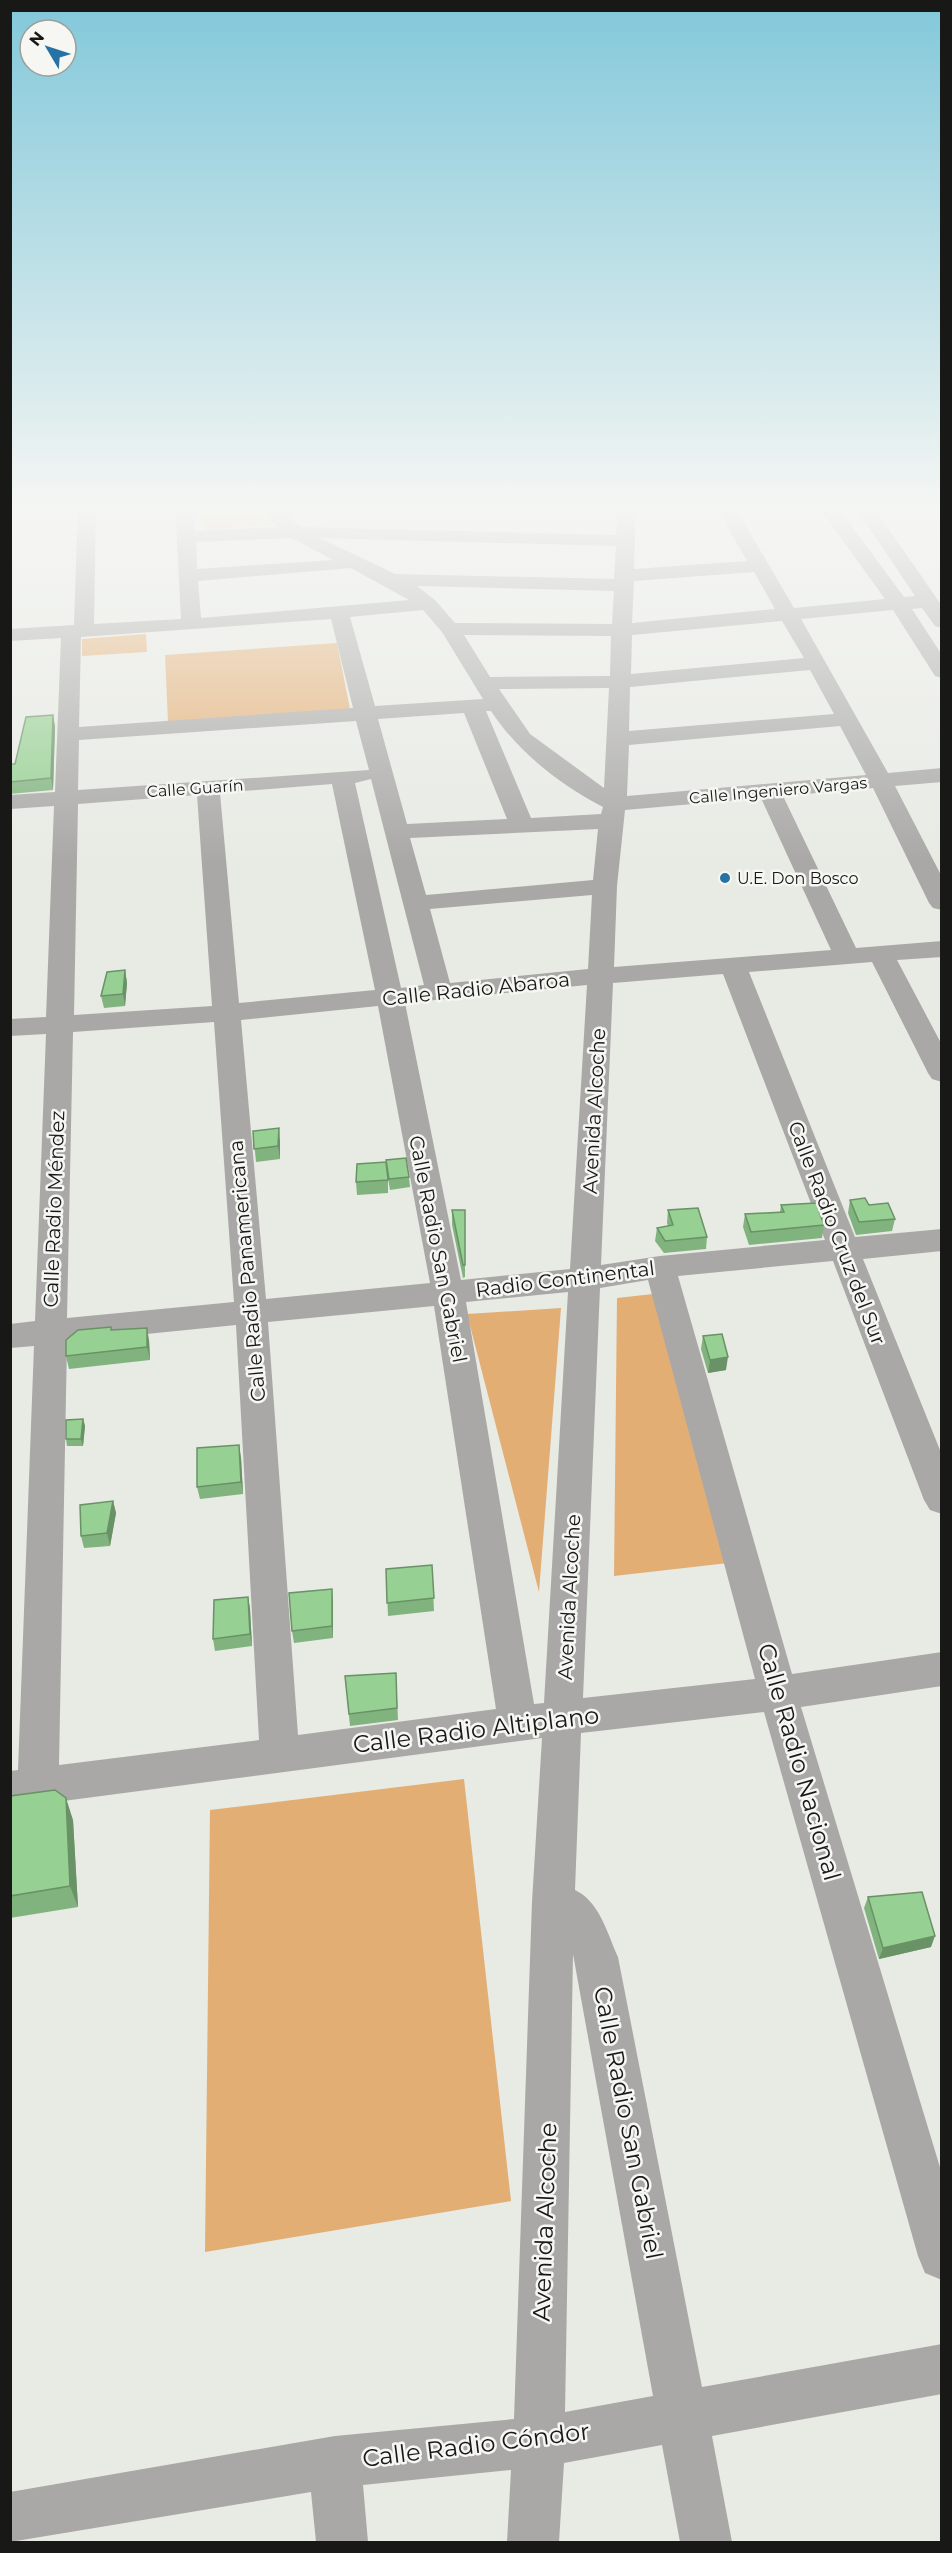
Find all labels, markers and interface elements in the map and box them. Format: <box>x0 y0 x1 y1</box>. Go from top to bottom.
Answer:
north arrow <box>18 18 78 78</box>
text: N <box>25 28 48 50</box>
street label: Calle Ingeniero Vargas <box>688 773 868 808</box>
street label: Calle Guarín <box>146 776 244 801</box>
place label: U.E. Don Bosco <box>737 869 858 888</box>
marker: U.E. Don Bosco <box>718 871 732 885</box>
street label: Calle Radio Abaroa <box>381 967 571 1011</box>
street label: Avenida Alcoche <box>578 1027 610 1195</box>
street label: Calle Radio Méndez <box>39 1110 69 1308</box>
street label: Calle Radio Cruz del Sur <box>783 1118 891 1348</box>
street label: Calle Radio San Gabriel <box>404 1133 472 1365</box>
street label: Calle Radio Panamericana <box>224 1139 270 1403</box>
street label: Radio Continental <box>474 1256 656 1302</box>
street label: Avenida Alcoche <box>553 1513 585 1681</box>
street label: Calle Radio Nacional <box>752 1640 847 1884</box>
street label: Calle Radio Altiplano <box>351 1700 601 1759</box>
street label: Calle Radio San Gabriel <box>588 1984 669 2262</box>
street label: Avenida Alcoche <box>527 2122 562 2322</box>
street label: Calle Radio Cóndor <box>361 2416 591 2473</box>

